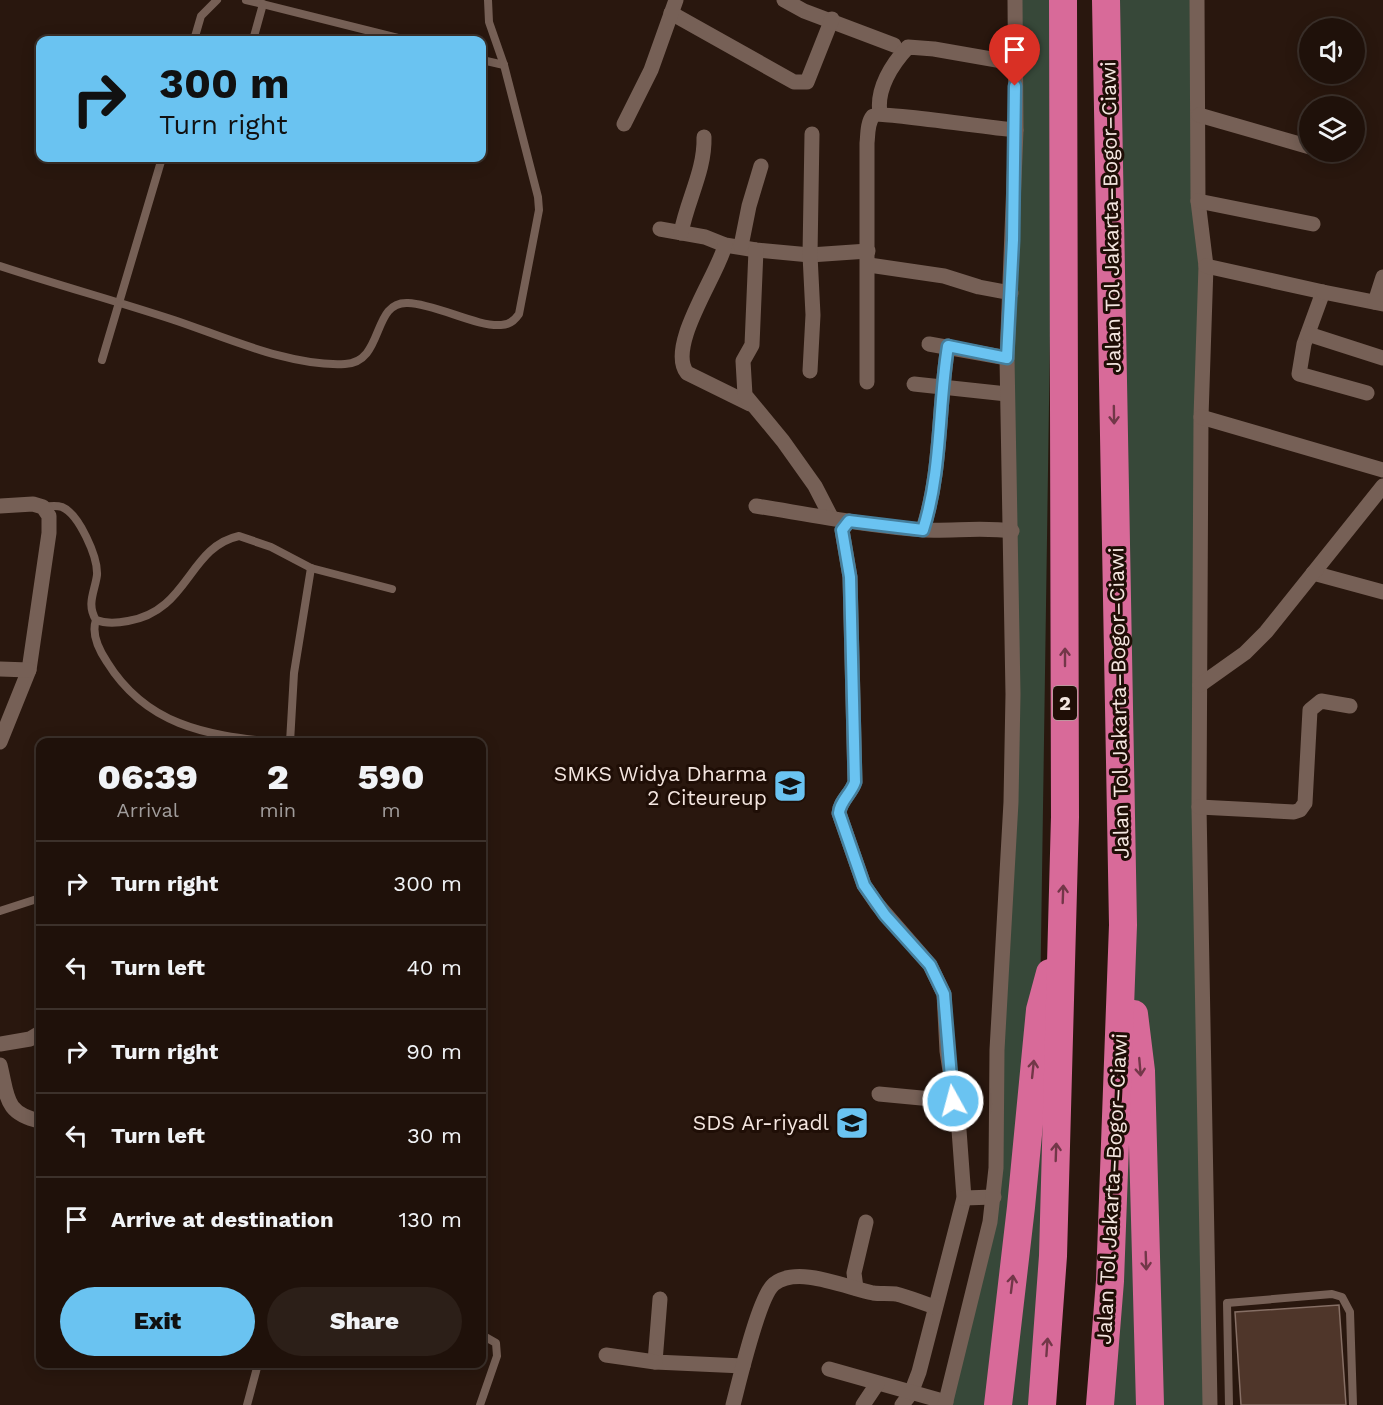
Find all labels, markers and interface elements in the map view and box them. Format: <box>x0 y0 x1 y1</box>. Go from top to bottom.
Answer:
map controls <box>1299 18 1365 162</box>
button: sound <box>1299 18 1365 84</box>
pin <box>989 24 1040 86</box>
icon: arrive <box>998 33 1031 66</box>
text: 300 m <box>159 59 290 108</box>
icon: right <box>60 60 138 138</box>
street label: Jalan Tol Jakarta–Bogor–Ciawi <box>1095 61 1126 373</box>
button: layers <box>1299 96 1365 162</box>
text: Turn right <box>159 109 288 141</box>
one-way arrow <box>1108 405 1120 425</box>
street label: Jalan Tol Jakarta–Bogor–Ciawi <box>1103 547 1134 859</box>
one-way arrow <box>1059 648 1071 668</box>
road number: 2 <box>1053 686 1077 720</box>
text: 06:39 <box>98 756 198 798</box>
text: 2 <box>267 756 289 798</box>
text: 590 <box>358 756 424 798</box>
place label: SMKS Widya Dharma 2 Citeureup <box>554 761 767 810</box>
school or university icon: SMKS Widya Dharma 2 Citeureup <box>772 768 808 804</box>
text: Arrival <box>117 798 179 822</box>
text: min <box>259 798 296 822</box>
text: m <box>382 798 401 822</box>
icon: right <box>60 867 93 900</box>
text: Turn right <box>111 871 218 896</box>
text: 300 m <box>393 871 462 896</box>
one-way arrow <box>1058 885 1069 905</box>
icon: left <box>60 951 93 984</box>
text: Turn left <box>111 955 205 980</box>
text: 40 m <box>406 955 462 980</box>
street label: Jalan Tol Jakarta–Bogor–Ciawi <box>1091 1033 1132 1345</box>
icon: right <box>60 1035 93 1068</box>
text: Turn right <box>111 1039 218 1064</box>
text: 90 m <box>406 1039 462 1064</box>
one-way arrow <box>1135 1056 1146 1076</box>
one-way arrow <box>1028 1060 1039 1080</box>
position arrow <box>921 1069 985 1133</box>
school or university icon: SDS Ar-riyadl <box>834 1105 870 1141</box>
place label: SDS Ar-riyadl <box>693 1110 830 1135</box>
icon: left <box>60 1119 93 1152</box>
text: Turn left <box>111 1123 205 1148</box>
text: 30 m <box>407 1123 462 1148</box>
one-way arrow <box>1050 1142 1062 1162</box>
icon: arrive <box>60 1203 93 1236</box>
text: Arrive at destination <box>111 1207 334 1232</box>
text: 130 m <box>398 1207 462 1232</box>
one-way arrow <box>1140 1251 1152 1271</box>
one-way arrow <box>1007 1275 1018 1295</box>
button: Exit <box>60 1287 255 1356</box>
button: Share <box>267 1287 462 1356</box>
one-way arrow <box>1041 1337 1052 1357</box>

